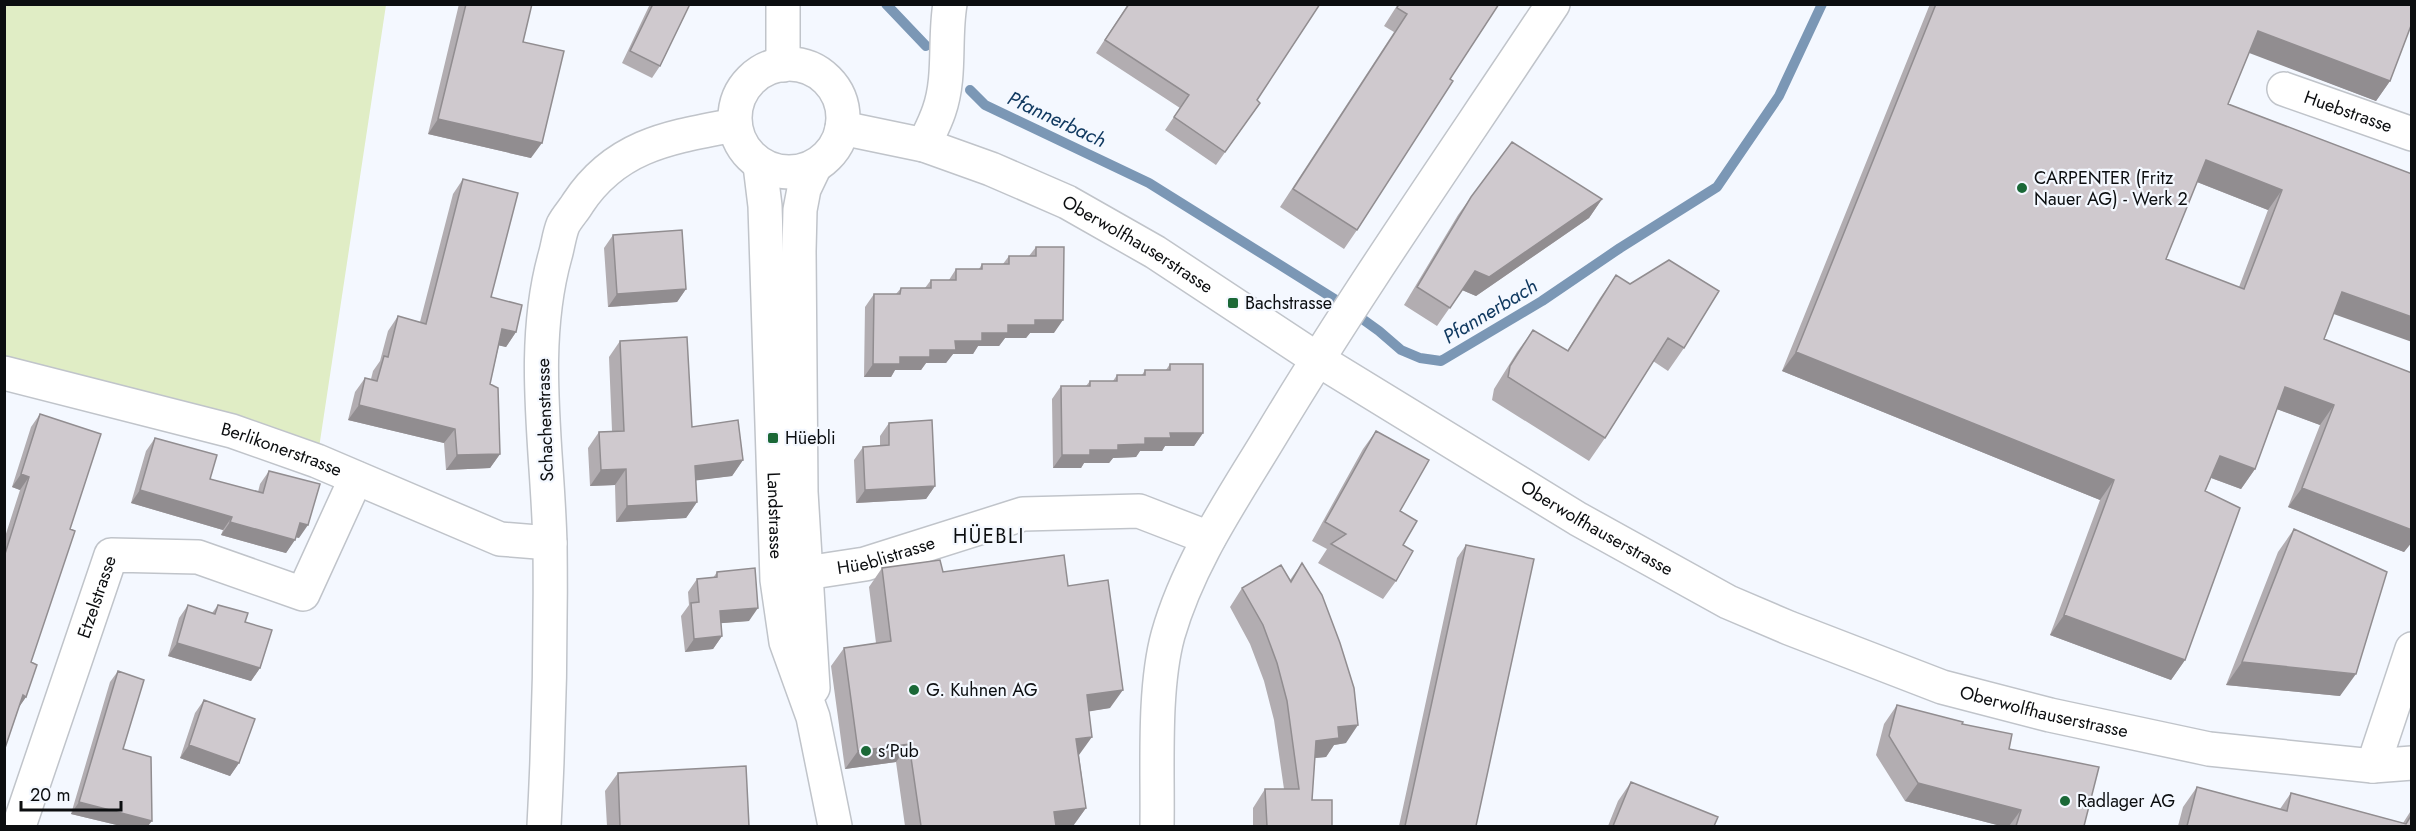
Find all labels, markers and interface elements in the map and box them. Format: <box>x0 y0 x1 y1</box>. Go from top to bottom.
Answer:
water label: Pfannerbach <box>1003 84 1111 155</box>
street label: Huebstrasse <box>2300 84 2396 139</box>
place label: CARPENTER (Fritz Nauer AG) - Werk 2 <box>2034 165 2188 212</box>
marker: CARPENTER (Fritz Nauer AG) - Werk 2 <box>2015 181 2029 195</box>
street label: Oberwolfhauserstrasse <box>1057 189 1218 300</box>
water label: Pfannerbach <box>1437 272 1543 351</box>
place label: Bachstrasse <box>1245 290 1332 316</box>
marker: Bachstrasse <box>1226 296 1240 310</box>
street label: Schachenstrasse <box>530 358 560 482</box>
street label: Berlikonerstrasse <box>218 416 346 483</box>
place label: Hüebli <box>785 425 836 451</box>
marker: Hüebli <box>766 431 780 445</box>
street label: Landstrasse <box>761 472 789 559</box>
street label: Oberwolfhauserstrasse <box>1515 474 1678 582</box>
district label: HÜEBLI <box>953 522 1025 551</box>
street label: Hüeblistrasse <box>835 530 938 581</box>
street label: Etzelstrasse <box>71 552 123 642</box>
place label: G. Kuhnen AG <box>926 677 1038 703</box>
street label: Oberwolfhauserstrasse <box>1957 679 2130 744</box>
marker: G. Kuhnen AG <box>907 683 921 697</box>
place label: s‘Pub <box>878 738 919 764</box>
marker: s‘Pub <box>859 744 873 758</box>
scale bar <box>21 774 122 812</box>
text: 20 m <box>30 782 70 808</box>
place label: Radlager AG <box>2077 788 2175 814</box>
marker: Radlager AG <box>2058 794 2072 808</box>

